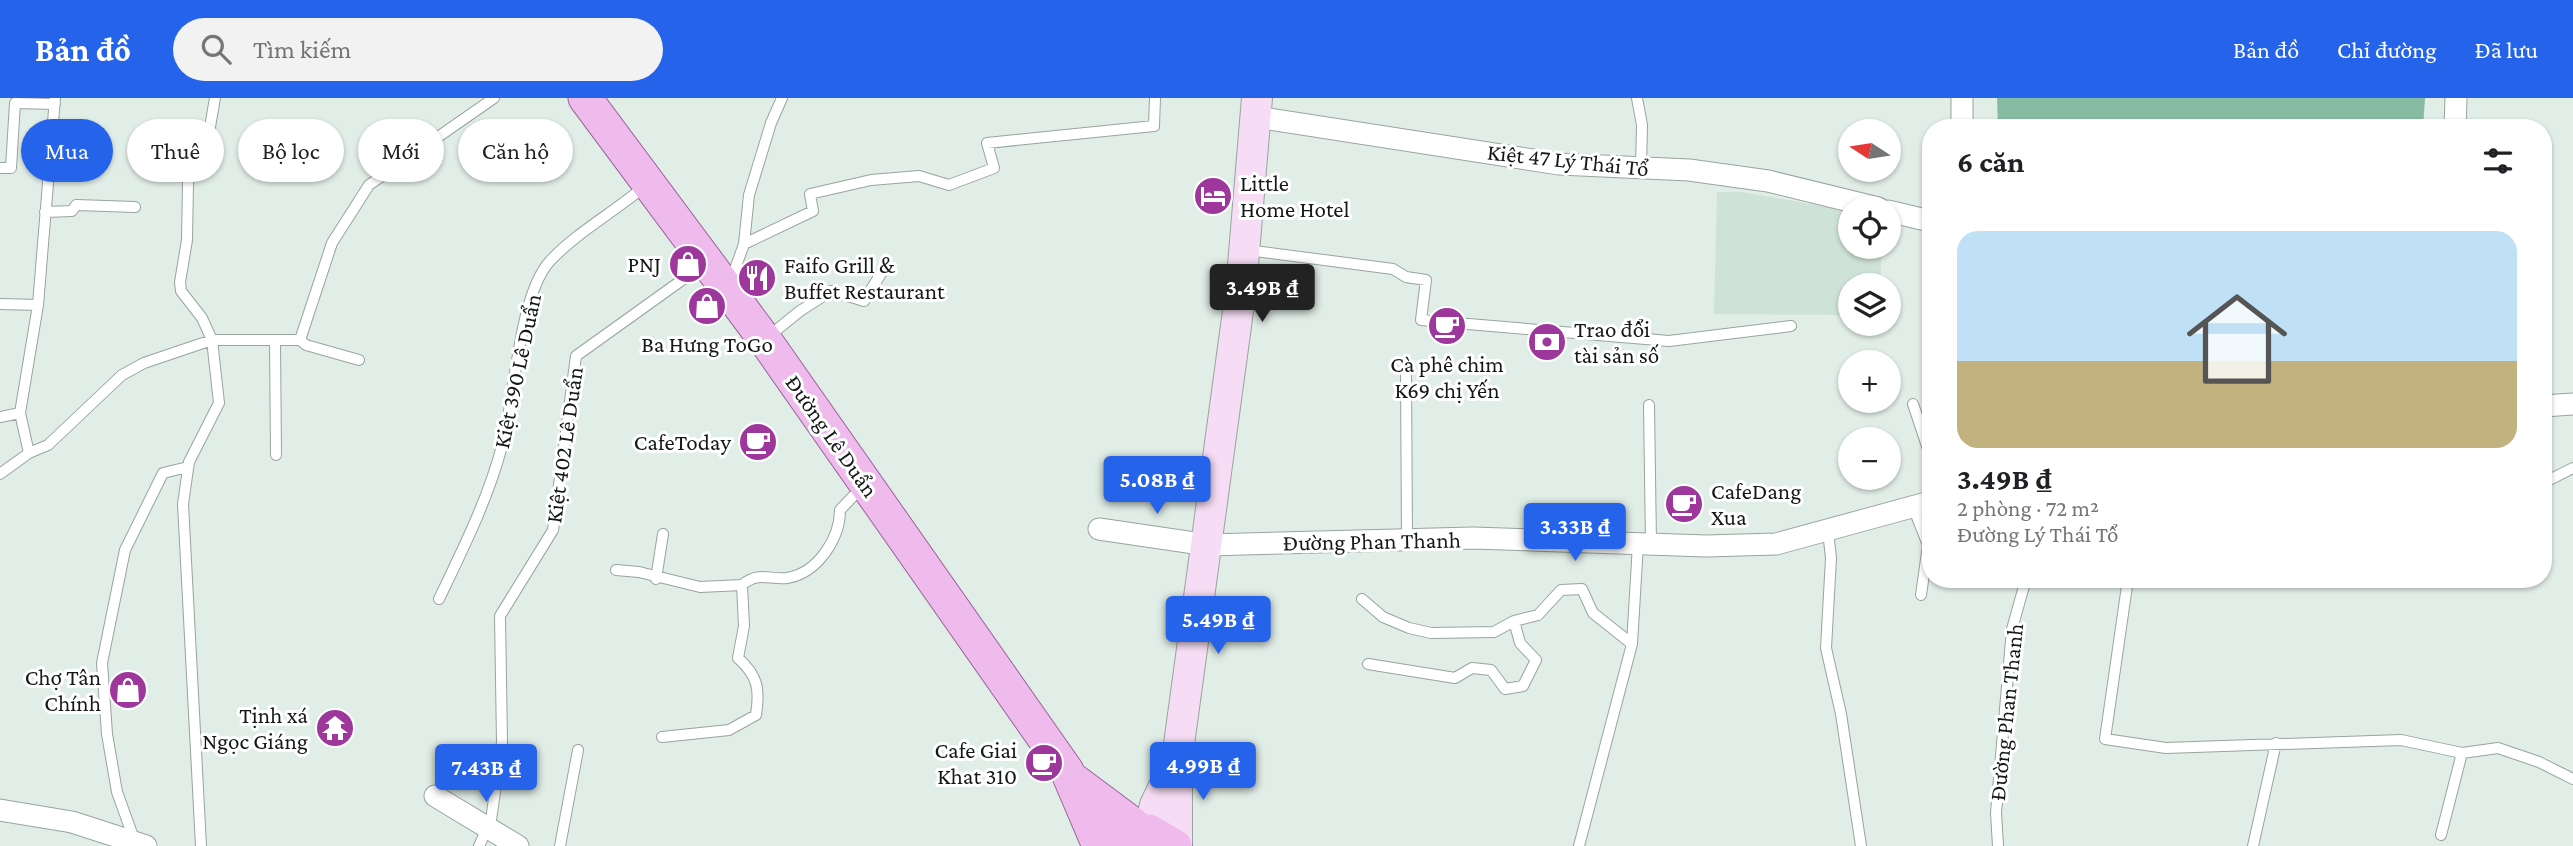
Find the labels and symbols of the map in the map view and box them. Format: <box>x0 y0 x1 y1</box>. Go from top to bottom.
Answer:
north arrow <box>1838 119 1900 182</box>
street label: Kiệt 47 Lý Thái Tổ <box>1486 139 1650 181</box>
place label: Little Home Hotel <box>1240 170 1350 222</box>
hotel icon: Little Home Hotel <box>1192 175 1234 217</box>
shop icon: PNJ <box>667 243 709 285</box>
place label: PNJ <box>627 251 661 277</box>
place label: Faifo Grill & Buffet Restaurant <box>784 252 945 304</box>
restaurant icon: Faifo Grill & Buffet Restaurant <box>736 257 778 299</box>
pin: 3.49B ₫ <box>1197 264 1327 324</box>
shop icon: Ba Hưng ToGo <box>686 285 728 327</box>
street label: Kiệt 390 Lê Duẩn <box>488 291 546 451</box>
cafe icon: Cà phê chim K69 chị Yến <box>1426 305 1468 347</box>
place label: Trao đổi tài sản số <box>1574 316 1659 368</box>
bank icon: Trao đổi tài sản số <box>1526 321 1568 363</box>
place label: Ba Hưng ToGo <box>641 331 773 357</box>
place label: Cà phê chim K69 chị Yến <box>1390 351 1504 403</box>
street label: Kiệt 402 Lê Duẩn <box>540 365 588 525</box>
street label: Đường Lê Duẩn <box>780 370 884 502</box>
cafe icon: CafeToday <box>737 421 779 463</box>
place label: CafeToday <box>634 429 731 455</box>
pin: 5.08B ₫ <box>1092 456 1222 516</box>
place label: CafeDang Xua <box>1711 478 1801 530</box>
cafe icon: CafeDang Xua <box>1663 483 1705 525</box>
pin: 3.33B ₫ <box>1510 504 1640 563</box>
street label: Đường Phan Thanh <box>1283 526 1461 556</box>
pin: 5.49B ₫ <box>1153 596 1283 656</box>
street label: Đường Phan Thanh <box>1984 622 2028 802</box>
place label: Chợ Tân Chính <box>25 664 101 716</box>
shop icon: Chợ Tân Chính <box>107 669 149 711</box>
place label: Tịnh xá Ngọc Giáng <box>202 702 308 754</box>
temple icon: Tịnh xá Ngọc Giáng <box>314 707 356 749</box>
place label: Cafe Giai Khat 310 <box>935 737 1017 789</box>
cafe icon: Cafe Giai Khat 310 <box>1023 742 1065 784</box>
pin: 4.99B ₫ <box>1138 742 1268 802</box>
pin: 7.43B ₫ <box>421 744 551 804</box>

